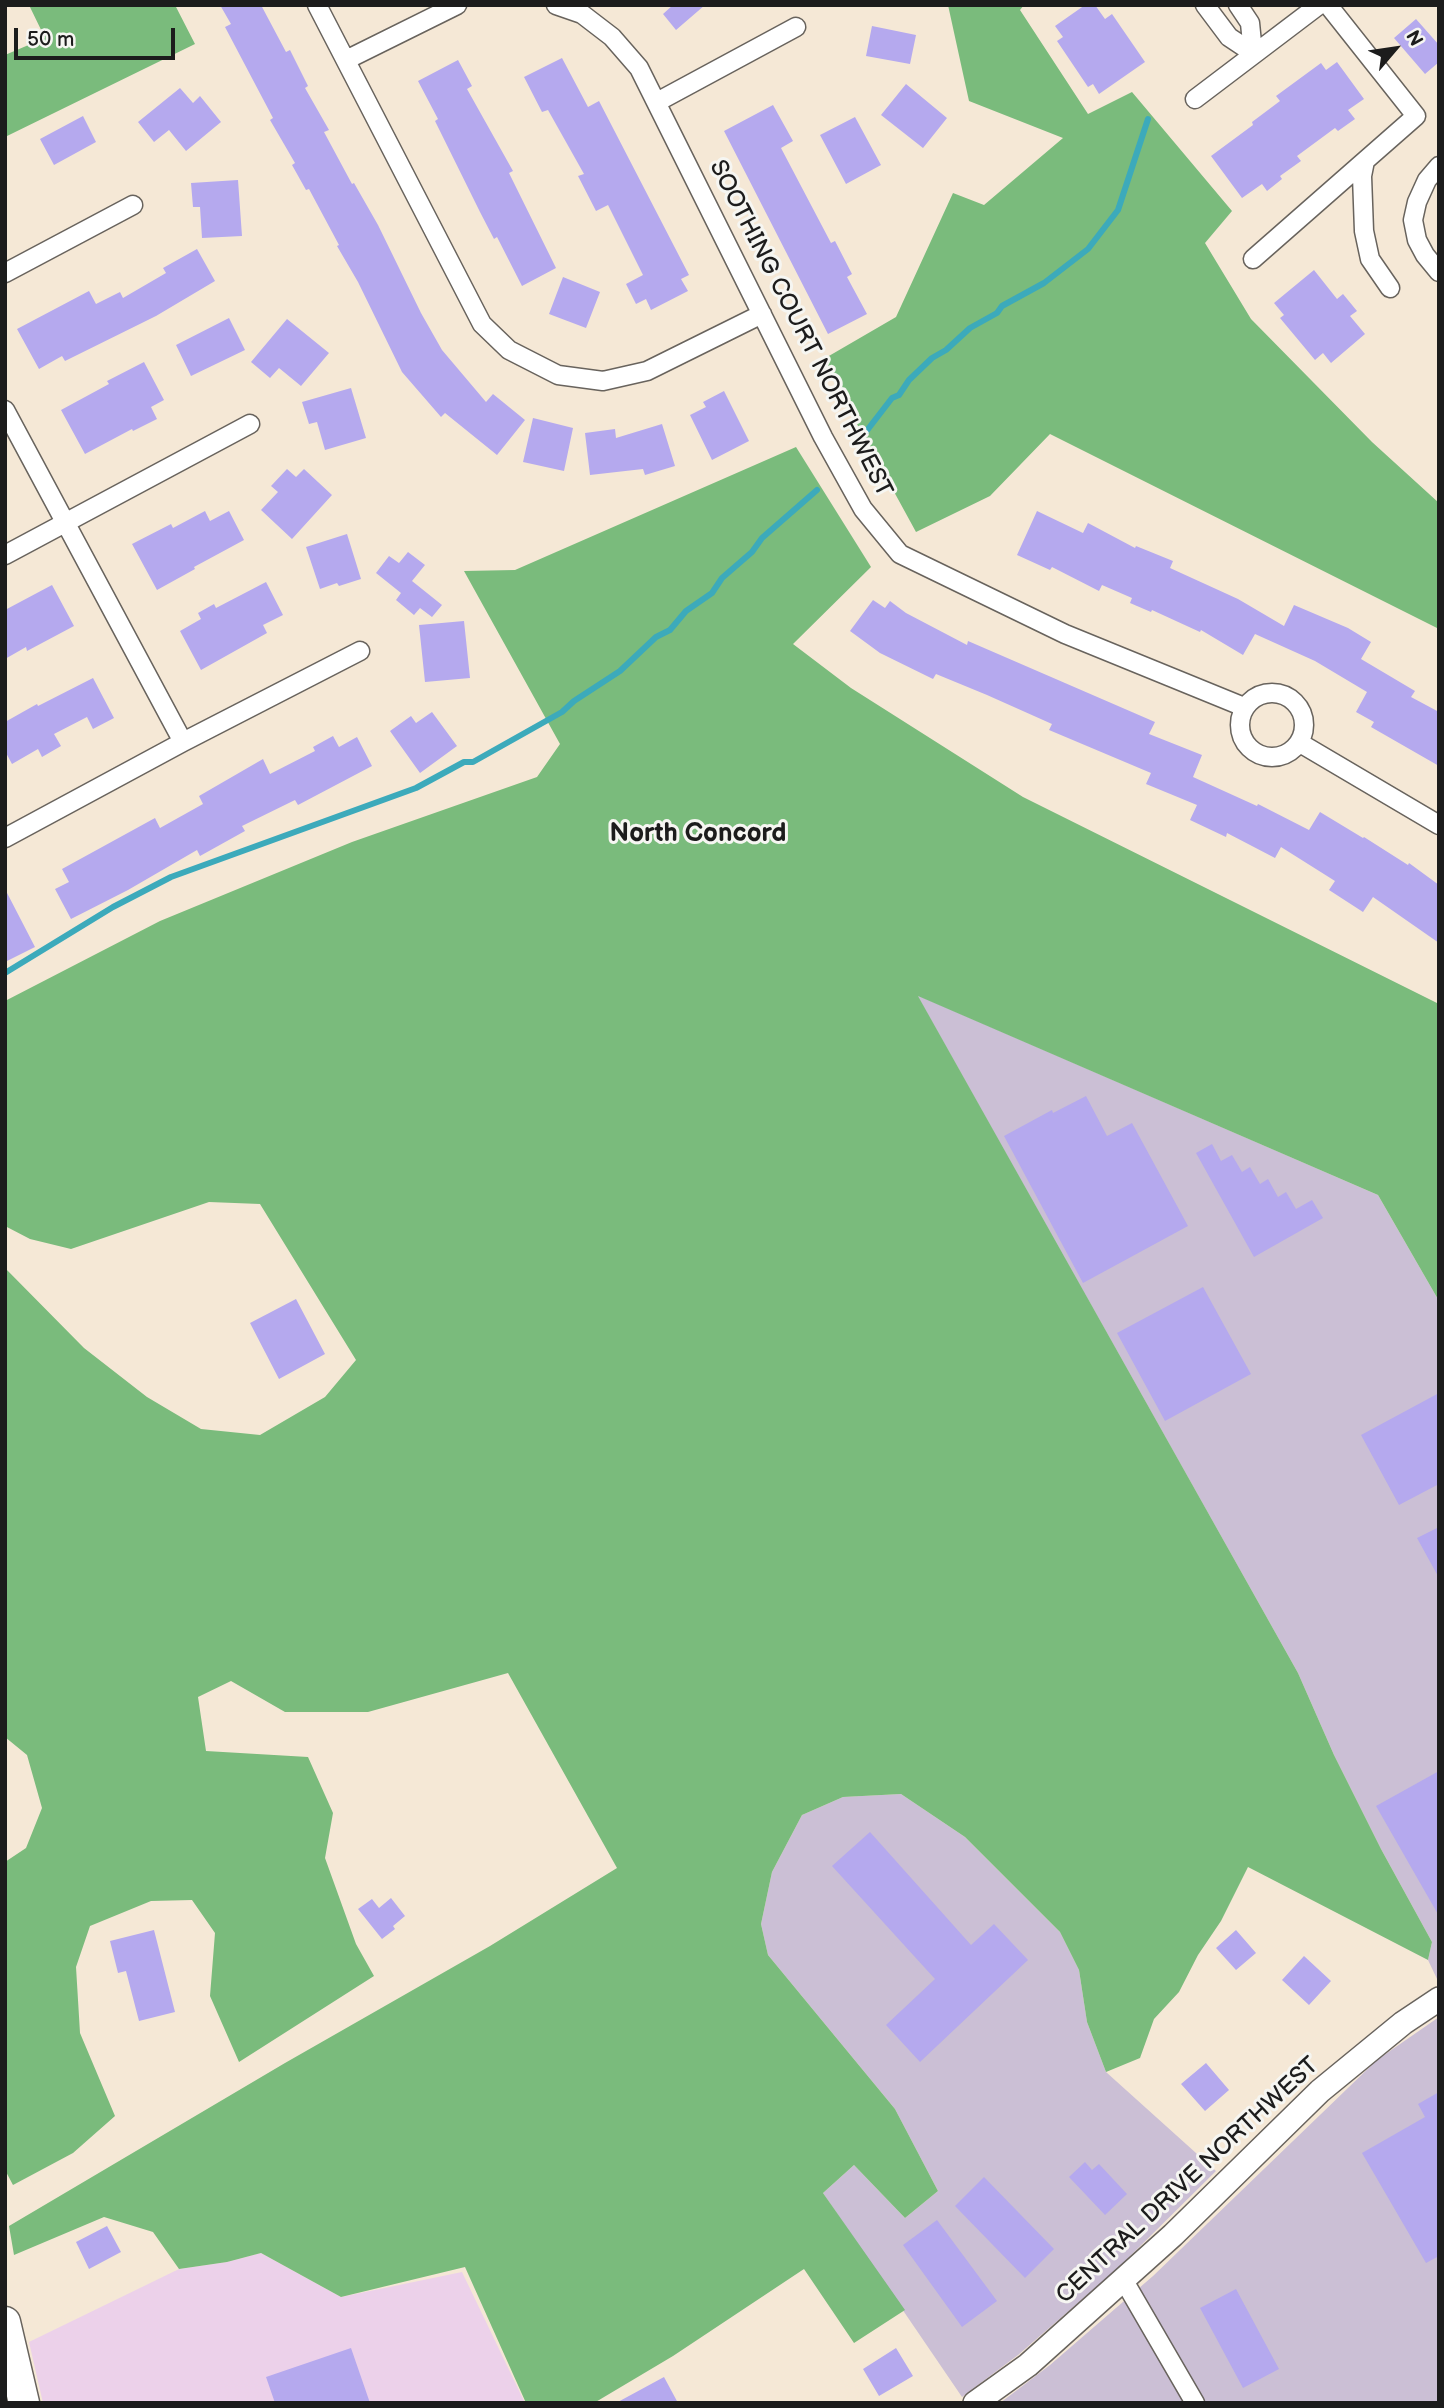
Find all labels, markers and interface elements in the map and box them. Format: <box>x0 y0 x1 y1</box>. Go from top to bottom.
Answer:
scale bar <box>18 14 178 58</box>
north arrow <box>1360 14 1430 84</box>
text: 50 m <box>27 27 74 52</box>
text: N <box>1400 27 1427 50</box>
street label: SOOTHING COURT NORTHWEST <box>702 156 898 502</box>
district label: North Concord <box>610 818 786 850</box>
street label: CENTRAL DRIVE NORTHWEST <box>1051 2052 1325 2310</box>

